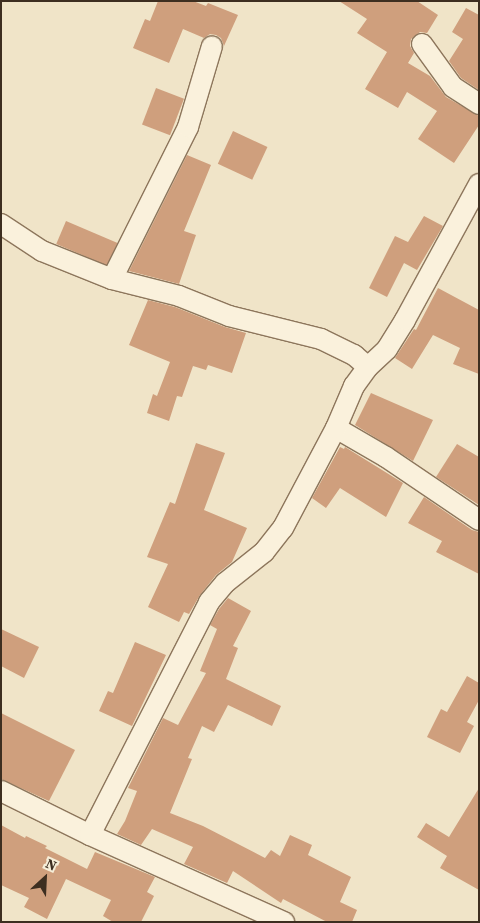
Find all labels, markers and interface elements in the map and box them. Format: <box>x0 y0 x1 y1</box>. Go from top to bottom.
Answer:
north arrow <box>20 853 70 903</box>
text: N <box>42 853 60 876</box>

